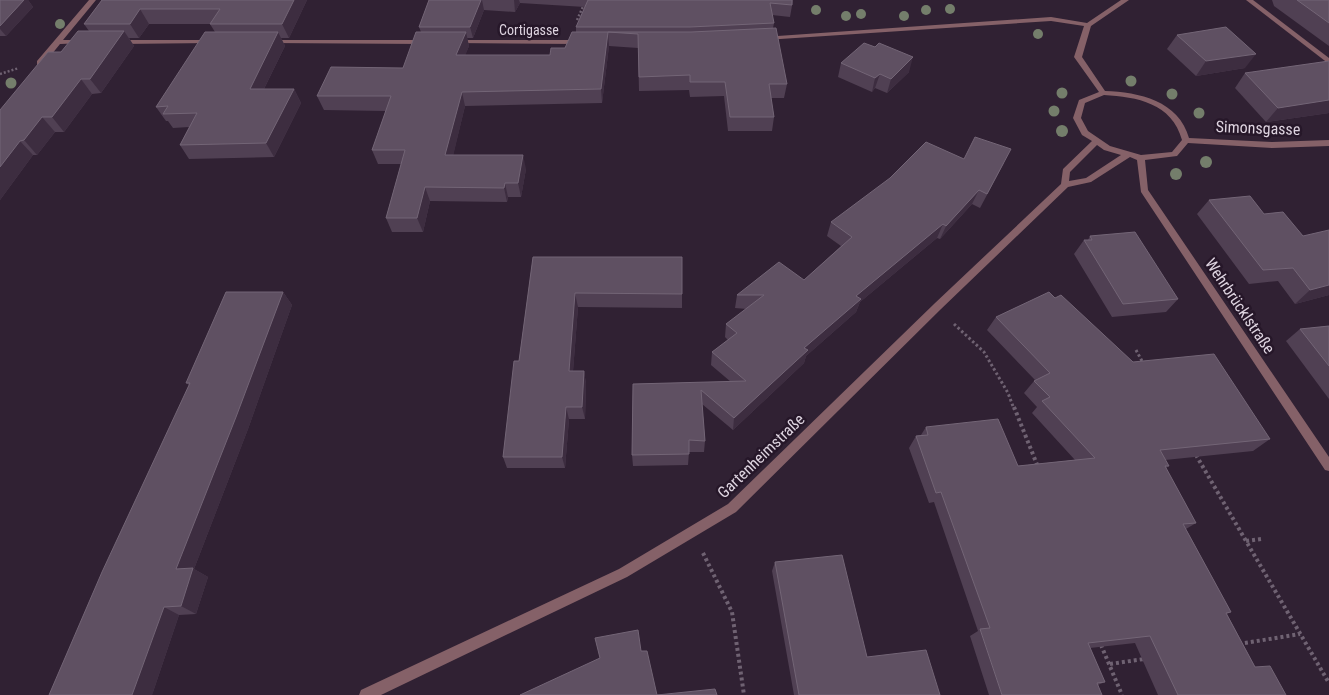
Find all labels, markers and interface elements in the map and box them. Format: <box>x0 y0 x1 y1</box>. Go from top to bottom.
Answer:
street label: Cortigasse <box>499 22 559 38</box>
street label: Simonsgasse <box>1215 117 1301 139</box>
street label: Wehrbrücklstraße <box>1201 255 1279 357</box>
street label: Gartenheimstraße <box>714 410 808 502</box>

